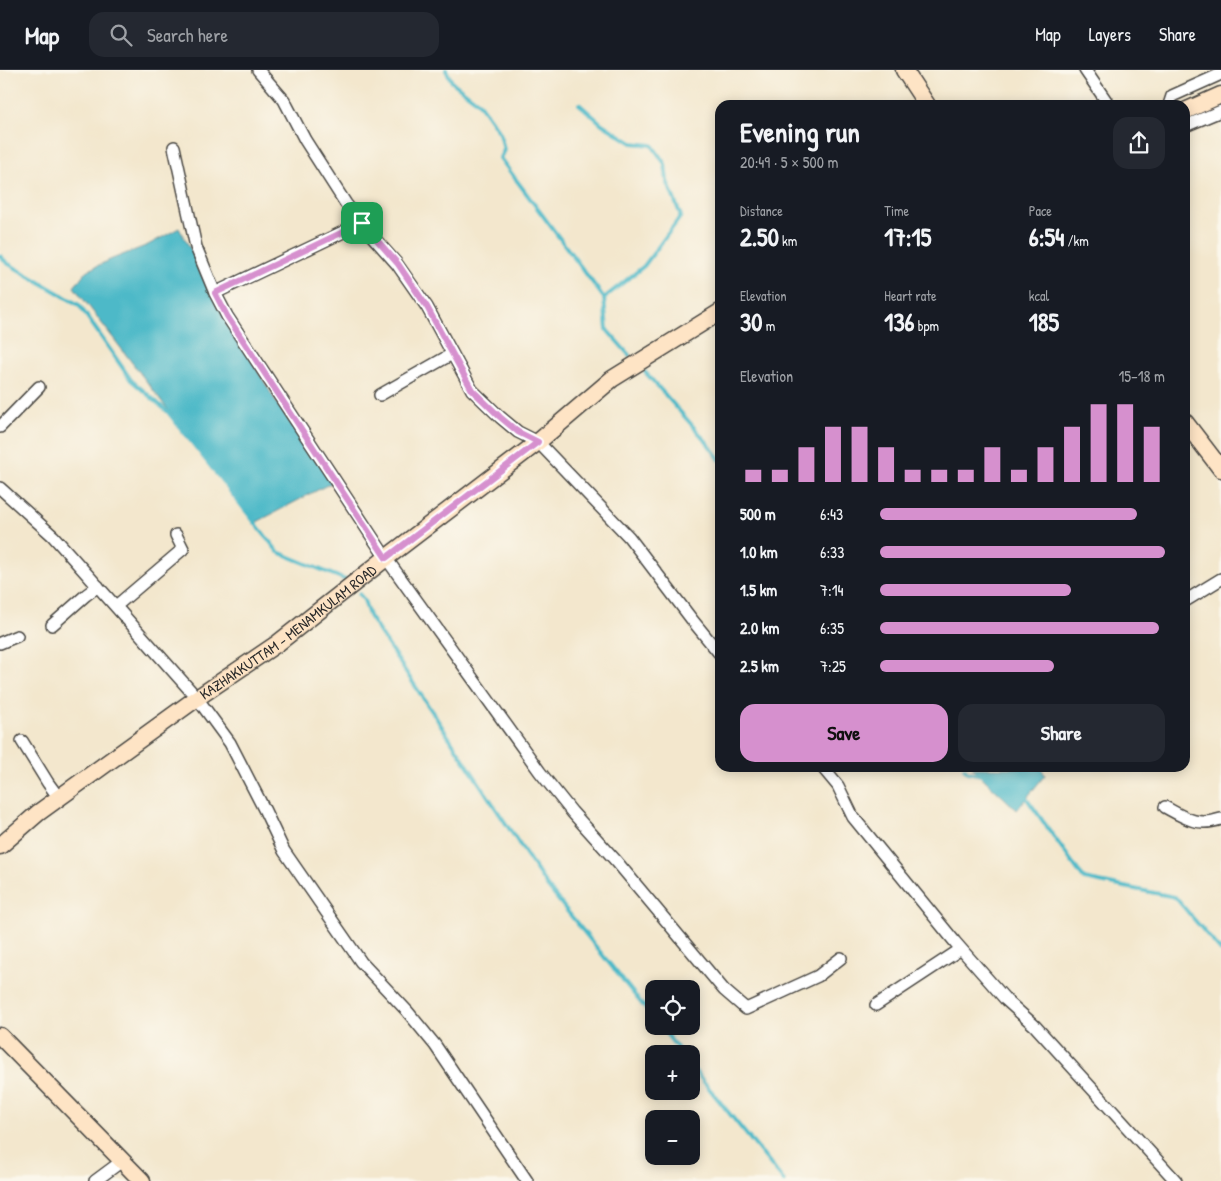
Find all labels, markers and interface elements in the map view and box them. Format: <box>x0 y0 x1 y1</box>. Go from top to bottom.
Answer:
search box <box>89 12 439 57</box>
text: Map <box>25 19 59 51</box>
icon: search <box>107 21 135 49</box>
text: Search here <box>147 22 228 48</box>
text: Map <box>1035 22 1061 47</box>
text: Layers <box>1089 22 1131 47</box>
text: Share <box>1159 22 1196 47</box>
text: Evening run <box>740 113 860 151</box>
button: share <box>1113 117 1165 169</box>
text: 20:49 · 5 × 500 m <box>740 151 838 173</box>
text: Distance <box>740 201 783 220</box>
text: Time <box>884 201 909 220</box>
text: Pace <box>1029 201 1052 220</box>
pin <box>341 202 383 244</box>
icon: arrive <box>348 209 376 237</box>
text: 2.50 <box>740 220 779 254</box>
text: 17:15 <box>884 220 931 254</box>
text: 6:54 <box>1029 220 1064 254</box>
text: km <box>779 231 797 250</box>
text: /km <box>1064 231 1089 250</box>
text: Elevation <box>740 286 787 305</box>
text: Heart rate <box>884 286 937 305</box>
text: kcal <box>1029 286 1049 305</box>
text: 30 <box>740 305 762 339</box>
text: 136 <box>884 305 915 339</box>
text: 185 <box>1029 305 1059 339</box>
text: m <box>762 316 775 335</box>
text: bpm <box>915 316 939 335</box>
text: Elevation <box>740 365 793 387</box>
text: 15–18 m <box>1118 365 1165 387</box>
text: 500 m <box>740 503 776 525</box>
text: 6:43 <box>820 503 843 525</box>
text: 1.0 km <box>740 541 778 563</box>
text: 6:33 <box>820 541 844 563</box>
street label: KAZHAKKUTTAM - MENAMKULAM ROAD <box>195 559 381 704</box>
text: 1.5 km <box>740 579 777 601</box>
text: 7:14 <box>820 579 843 601</box>
text: 2.0 km <box>740 617 779 639</box>
text: 6:35 <box>820 617 844 639</box>
text: 2.5 km <box>740 655 779 677</box>
text: 7:25 <box>820 655 846 677</box>
button: Save <box>740 704 948 762</box>
button: Share <box>958 704 1165 762</box>
map controls <box>645 980 700 1165</box>
button: locate <box>645 980 700 1035</box>
button: + <box>645 1045 700 1100</box>
button: − <box>645 1110 700 1165</box>

